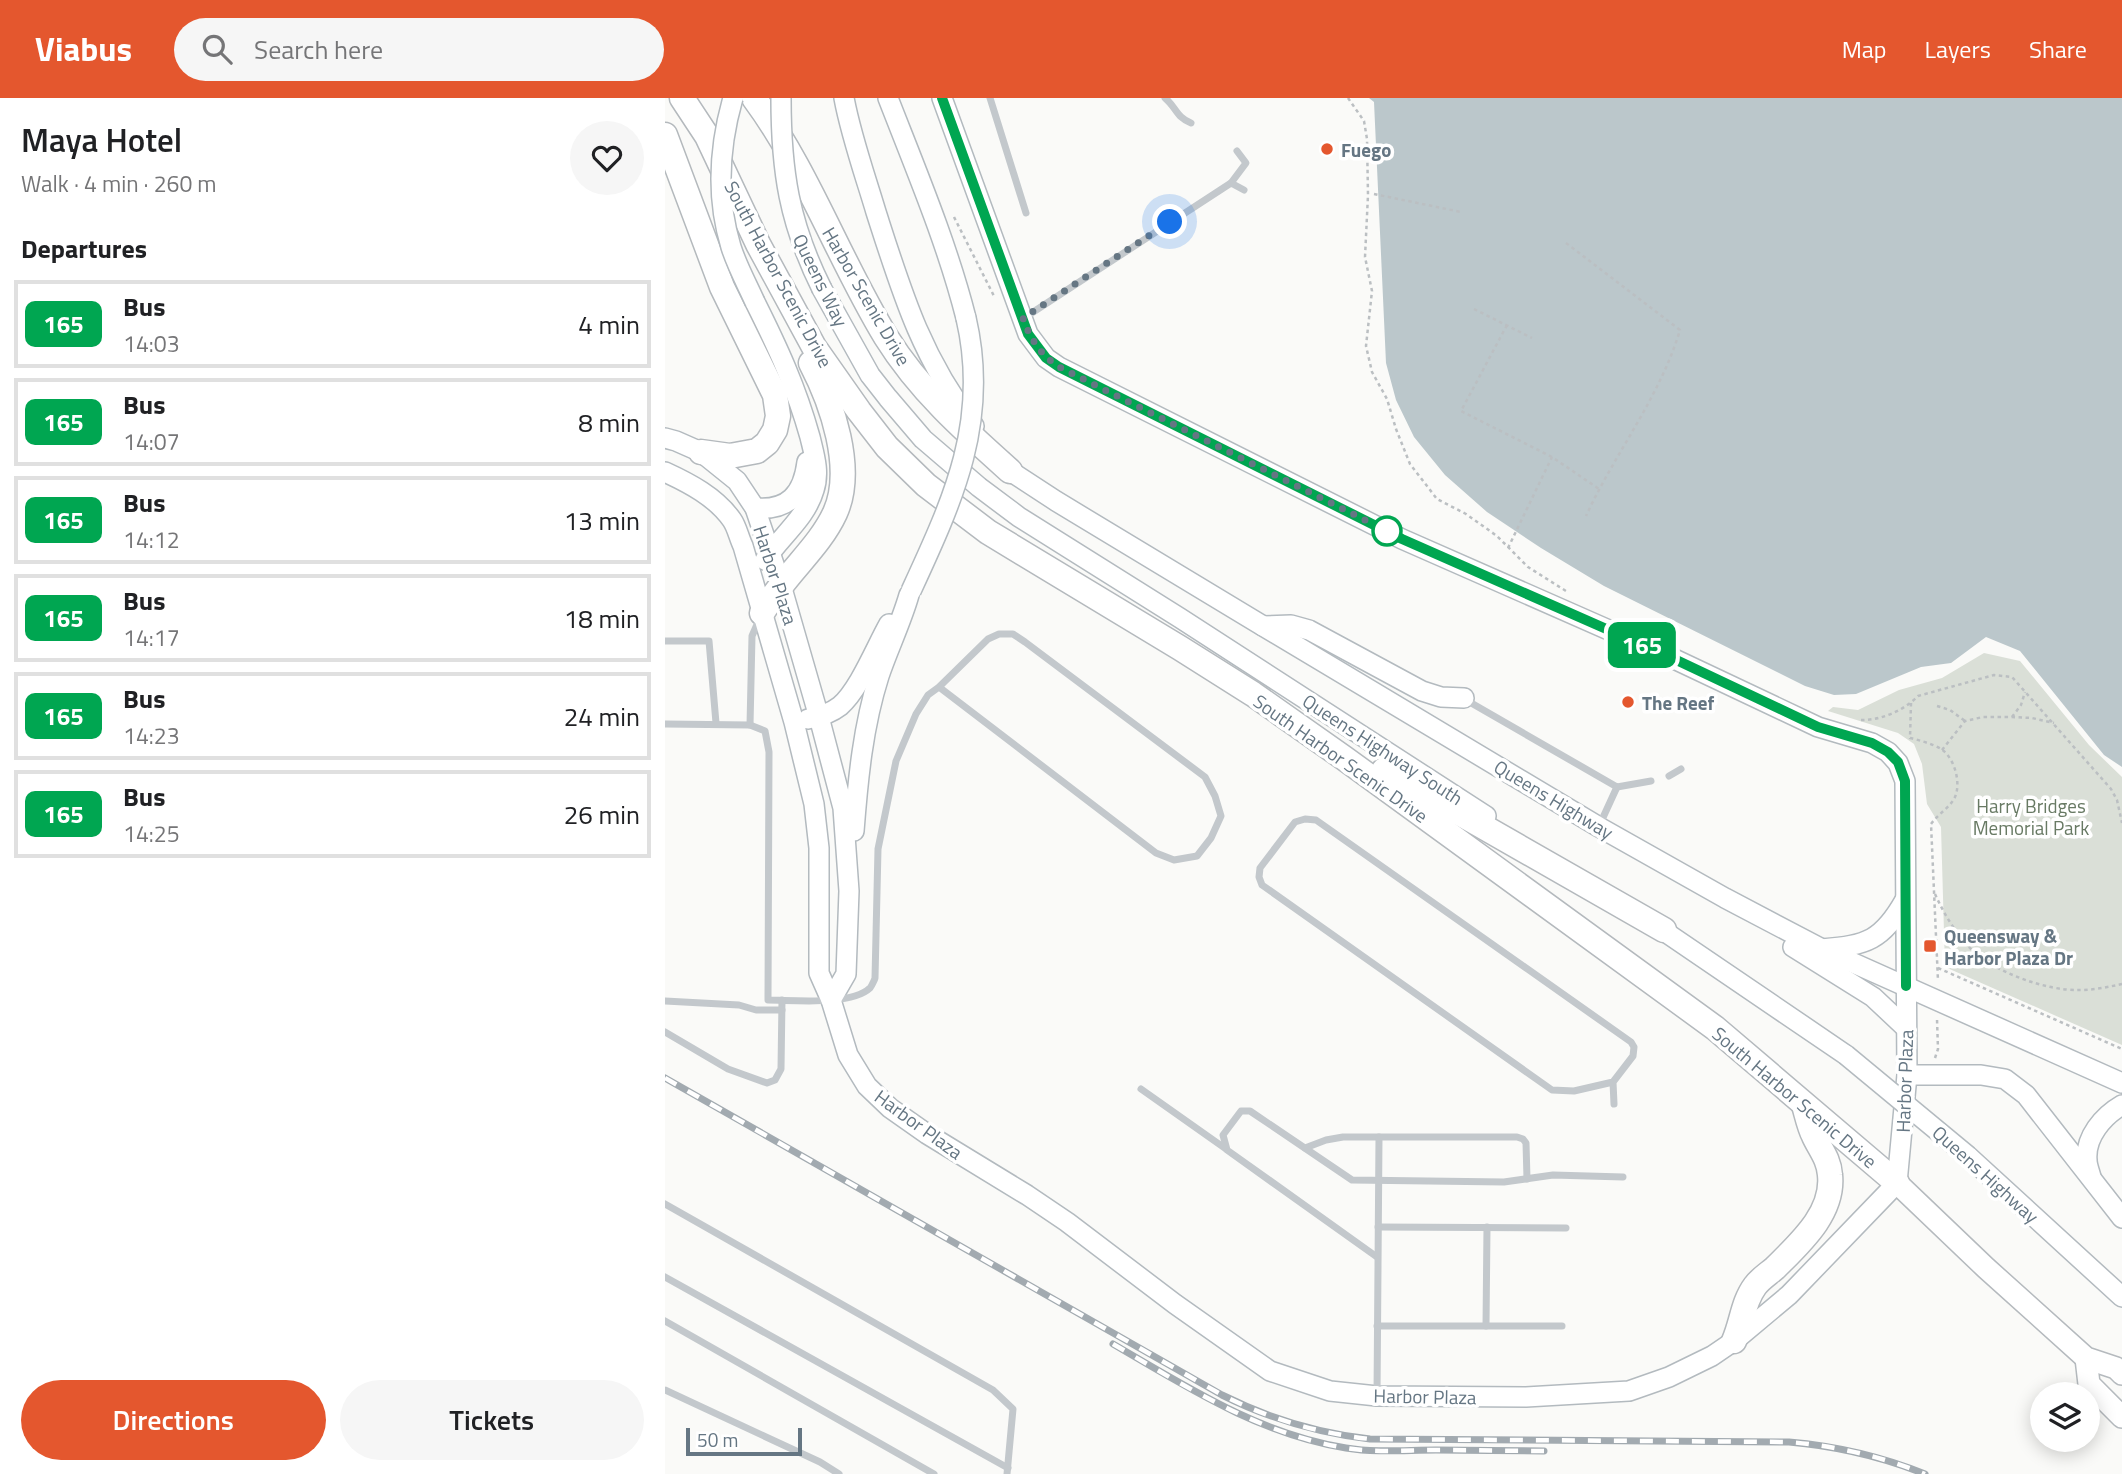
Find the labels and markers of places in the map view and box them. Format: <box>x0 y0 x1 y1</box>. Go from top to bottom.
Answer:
place label: Fuego <box>1341 135 1391 164</box>
marker: Fuego <box>1319 141 1335 157</box>
unlabelled marker <box>1372 516 1402 546</box>
place label: The Reef <box>1642 688 1714 717</box>
marker: The Reef <box>1620 694 1636 710</box>
place label: Queensway & Harbor Plaza Dr <box>1944 921 2073 972</box>
marker: Queensway & Harbor Plaza Dr <box>1922 938 1938 954</box>

